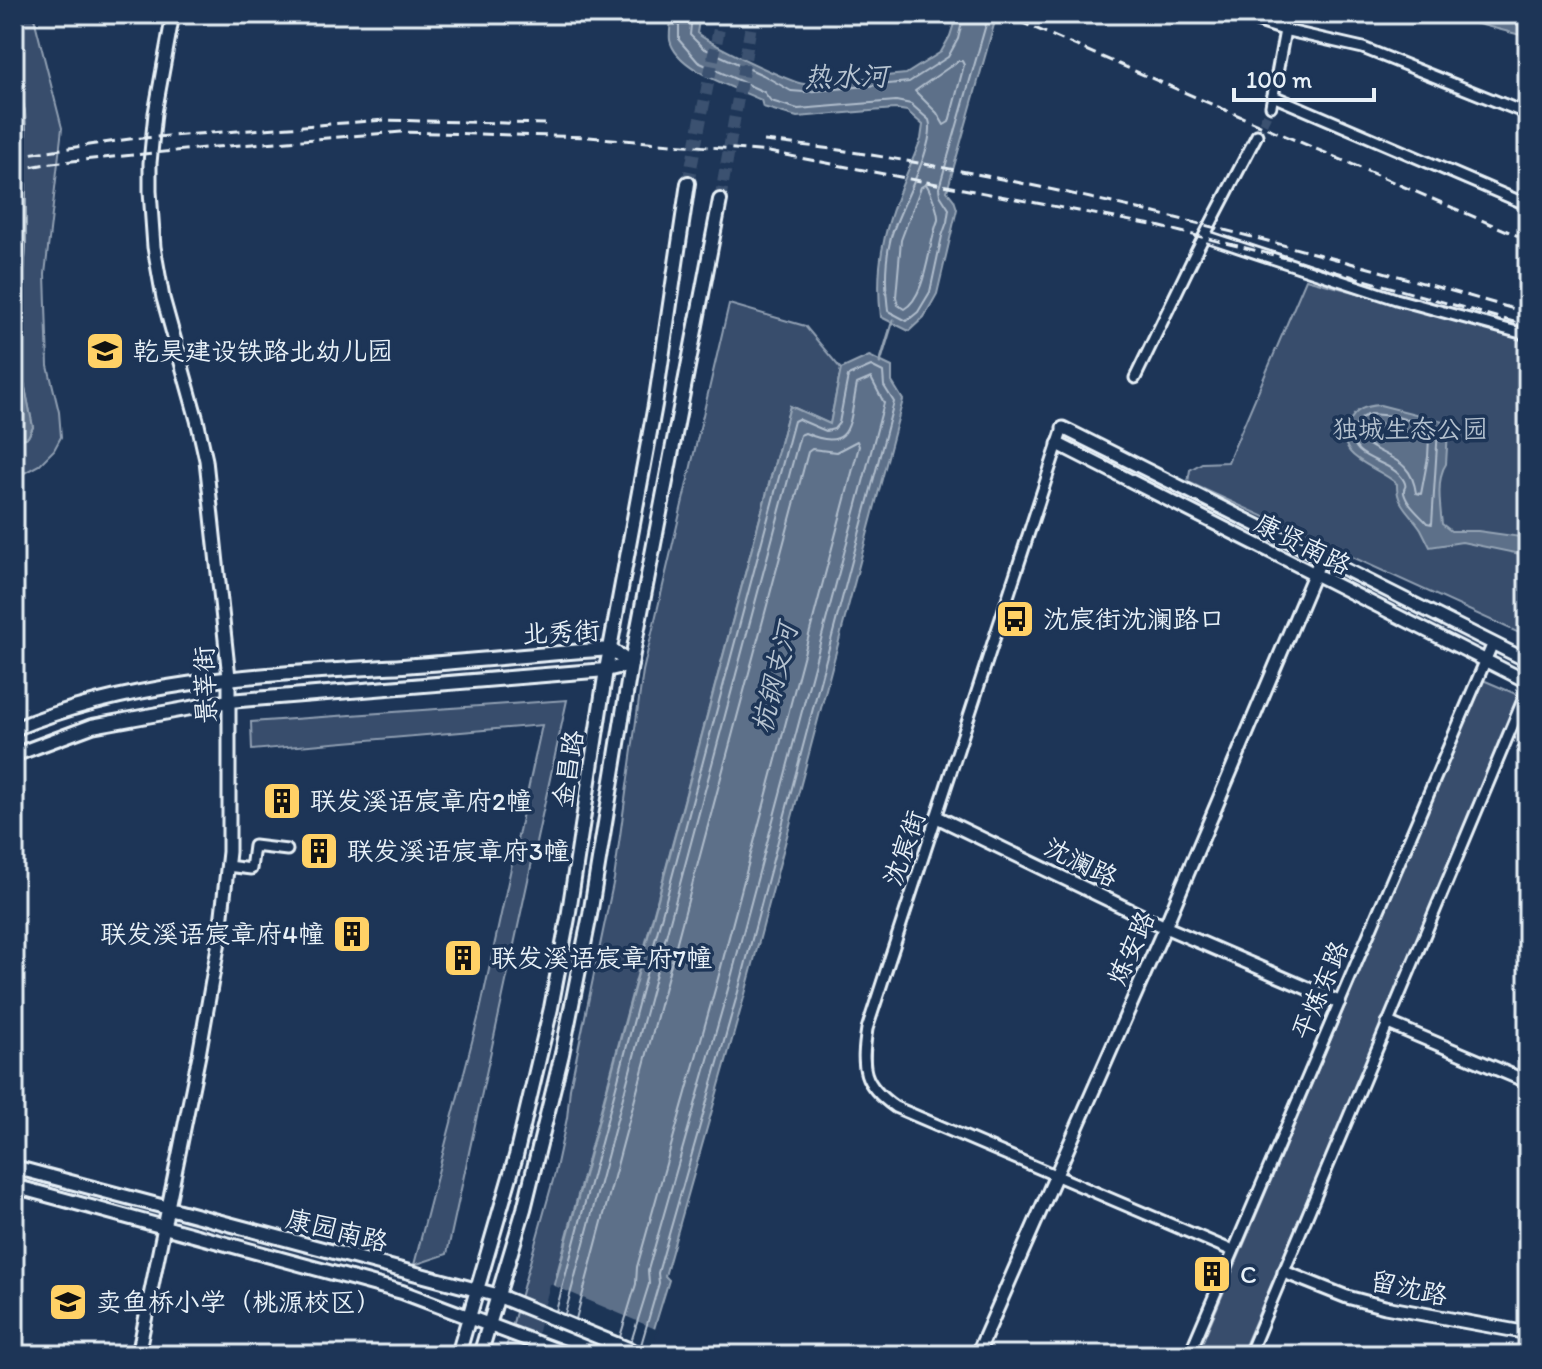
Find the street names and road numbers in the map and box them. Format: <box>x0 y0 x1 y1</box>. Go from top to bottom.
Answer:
street label: 康贤南路 <box>1249 506 1357 582</box>
street label: 北秀街 <box>521 614 601 650</box>
street label: 景莘街 <box>188 645 222 725</box>
street label: 金昌路 <box>546 728 590 810</box>
street label: 沈宸街 <box>876 806 932 890</box>
street label: 沈澜路 <box>1039 831 1123 893</box>
street label: 炼安路 <box>1101 906 1161 990</box>
street label: 平炼东路 <box>1285 936 1355 1044</box>
street label: 康园南路 <box>283 1202 391 1258</box>
street label: 留沈路 <box>1368 1264 1450 1312</box>

